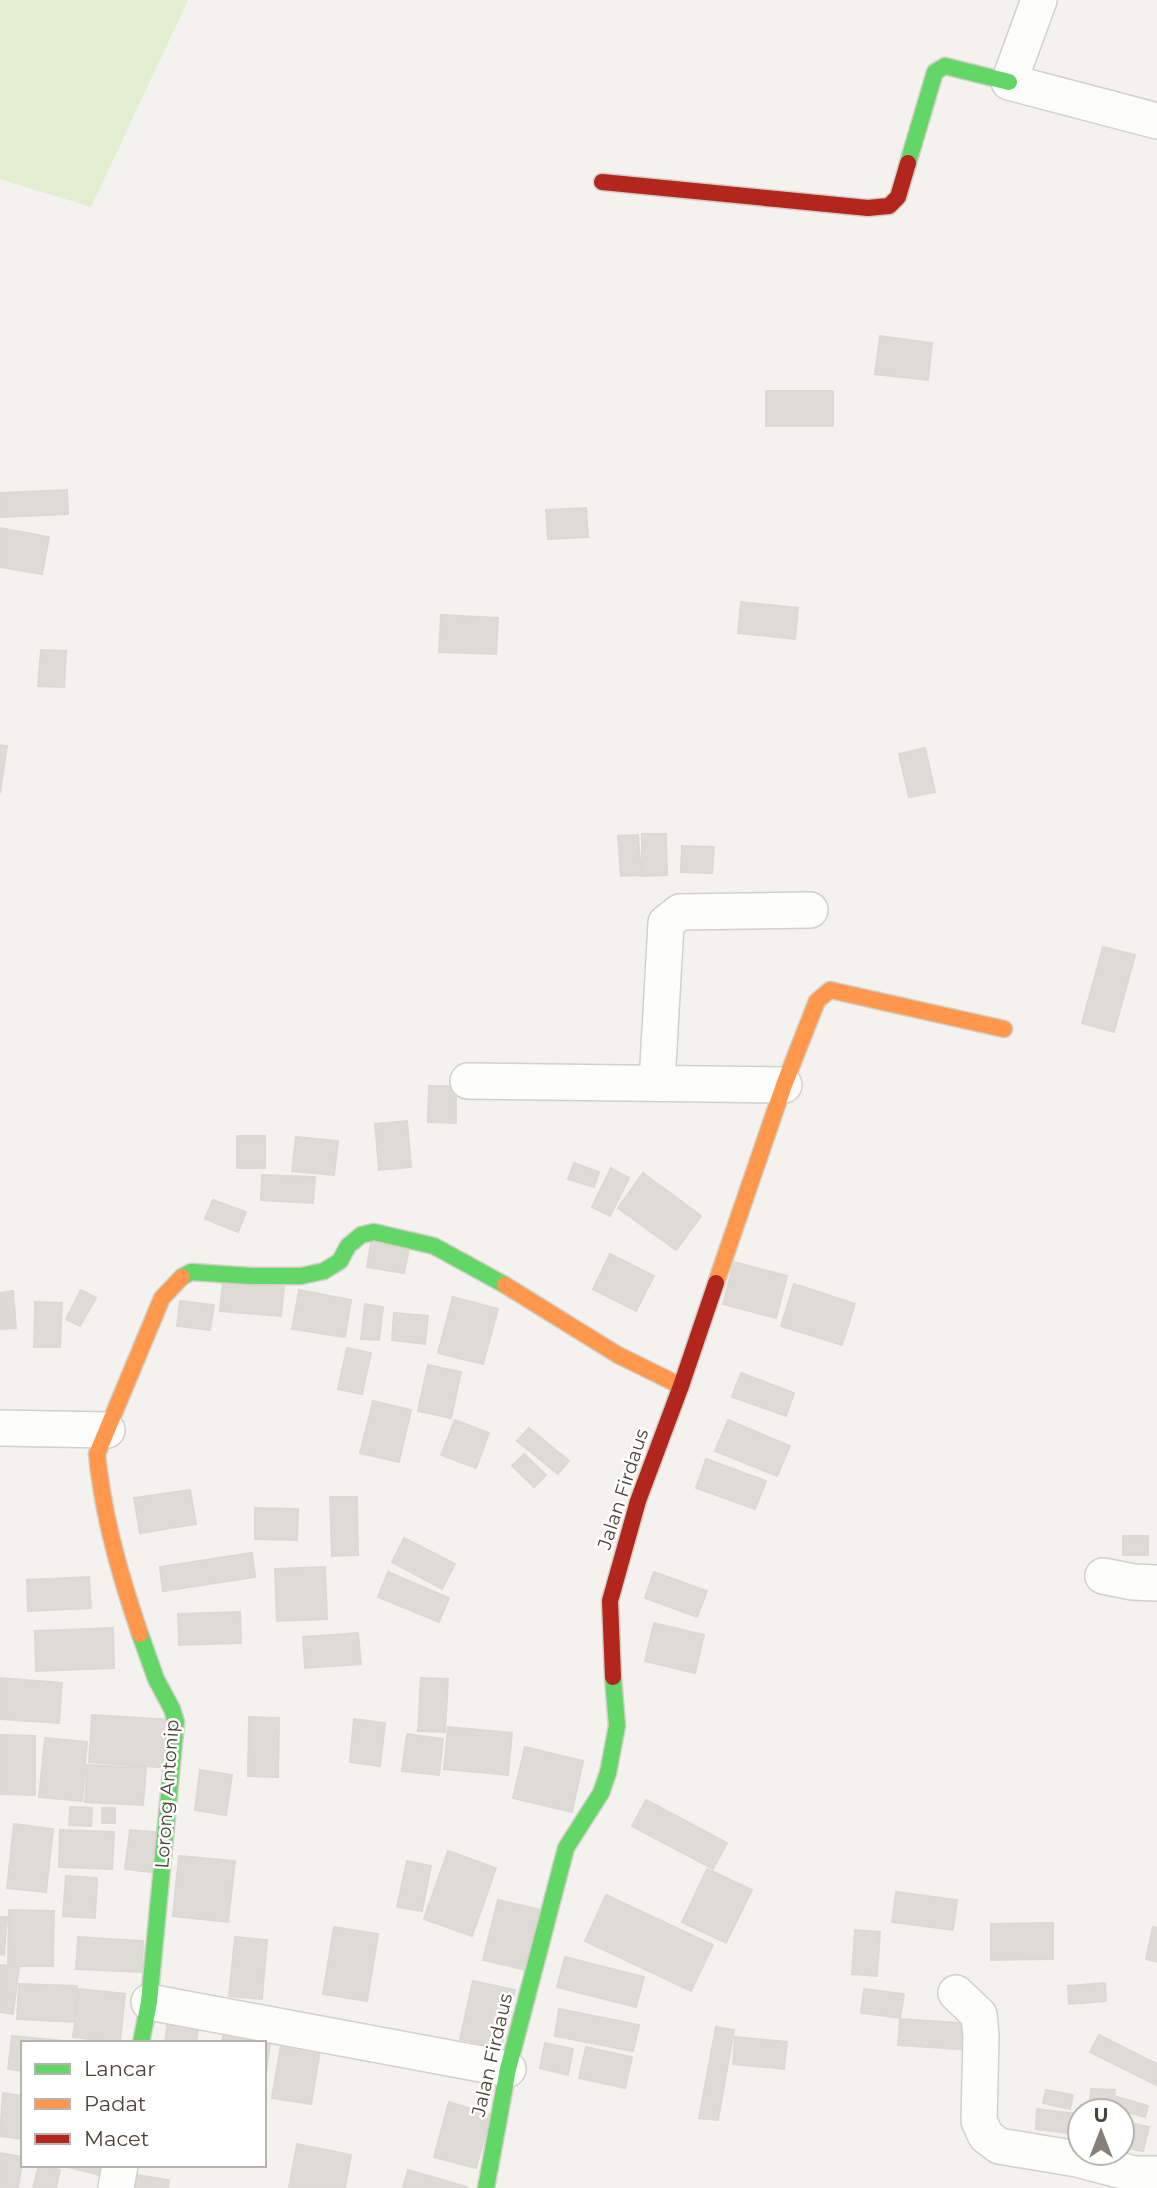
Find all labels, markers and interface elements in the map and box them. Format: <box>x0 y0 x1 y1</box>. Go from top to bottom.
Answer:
street label: Jalan Firdaus <box>592 1426 653 1553</box>
street label: Lorong Antonip <box>150 1718 184 1869</box>
street label: Jalan Firdaus <box>466 1991 517 2120</box>
legend <box>21 2041 266 2167</box>
text: Lancar <box>84 2056 156 2081</box>
text: Padat <box>84 2091 146 2116</box>
north arrow <box>1066 2097 1136 2167</box>
text: U <box>1094 2104 1108 2127</box>
text: Macet <box>84 2126 149 2151</box>

